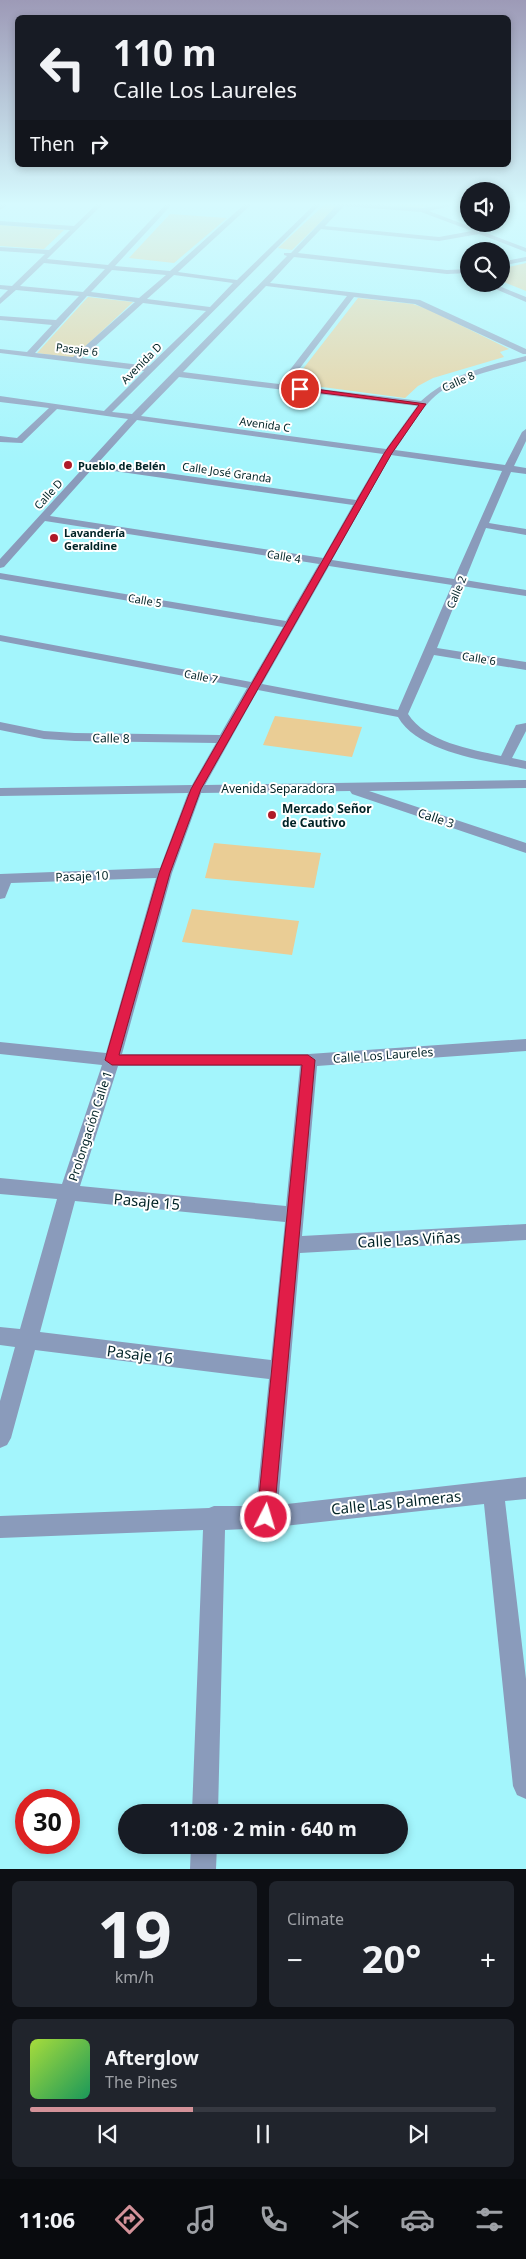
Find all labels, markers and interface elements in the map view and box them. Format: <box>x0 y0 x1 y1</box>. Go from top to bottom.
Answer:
text: 110 m <box>113 29 216 76</box>
icon: left <box>30 35 95 100</box>
text: Calle Los Laureles <box>113 74 297 104</box>
icon: right <box>85 130 113 158</box>
text: Then <box>30 131 75 157</box>
map controls <box>460 182 510 292</box>
button: sound <box>460 182 510 232</box>
button: search <box>460 242 510 292</box>
street label: Pasaje 6 <box>55 339 99 359</box>
street label: Avenida D <box>117 339 165 387</box>
street label: Calle 8 <box>439 367 477 395</box>
pin <box>279 368 321 410</box>
icon: arrive <box>286 375 314 403</box>
street label: Avenida C <box>239 413 291 435</box>
place label: Pueblo de Belén <box>78 458 166 473</box>
street label: Calle José Granda <box>181 458 273 486</box>
marker: Pueblo de Belén <box>62 459 74 471</box>
street label: Calle D <box>30 476 66 512</box>
place label: Lavandería Geraldine <box>64 525 125 553</box>
marker: Lavandería Geraldine <box>48 532 60 544</box>
street label: Calle 4 <box>266 546 303 566</box>
street label: Calle 2 <box>442 573 470 611</box>
street label: Calle 5 <box>127 590 163 610</box>
street label: Calle 6 <box>461 648 497 668</box>
street label: Calle 7 <box>183 665 219 687</box>
street label: Calle 8 <box>92 729 130 747</box>
street label: Avenida Separadora <box>221 780 335 797</box>
place label: Mercado Señor de Cautivo <box>282 800 372 831</box>
street label: Calle 3 <box>416 804 457 832</box>
marker: Mercado Señor de Cautivo <box>266 809 278 821</box>
street label: Pasaje 10 <box>55 867 109 885</box>
street label: Calle Los Laureles <box>332 1043 434 1067</box>
street label: Prolongación Calle 1 <box>64 1069 116 1183</box>
street label: Pasaje 15 <box>113 1188 181 1214</box>
street label: Calle Las Viñas <box>357 1226 461 1252</box>
street label: Pasaje 16 <box>106 1340 174 1368</box>
street label: Calle Las Palmeras <box>330 1485 462 1519</box>
position arrow <box>239 1490 291 1542</box>
speed limit sign: 30 <box>15 1789 80 1854</box>
text: 11:08 · 2 min · 640 m <box>169 1816 357 1842</box>
text: 19 <box>97 1889 172 1977</box>
text: Climate <box>287 1908 344 1930</box>
text: 20° <box>362 1932 421 1984</box>
text: − <box>287 1940 303 1978</box>
text: + <box>480 1940 496 1978</box>
text: km/h <box>115 1966 154 1988</box>
text: Afterglow <box>105 2045 199 2071</box>
text: The Pines <box>105 2071 177 2093</box>
icon: previous <box>94 2120 122 2148</box>
icon: pause <box>249 2120 277 2148</box>
icon: next <box>404 2120 432 2148</box>
icon: directions <box>112 2202 147 2237</box>
icon: music <box>184 2202 219 2237</box>
icon: phone <box>256 2202 291 2237</box>
icon: climate <box>328 2202 363 2237</box>
icon: car <box>400 2202 435 2237</box>
icon: filters <box>472 2202 507 2237</box>
text: 11:06 <box>19 2204 75 2234</box>

